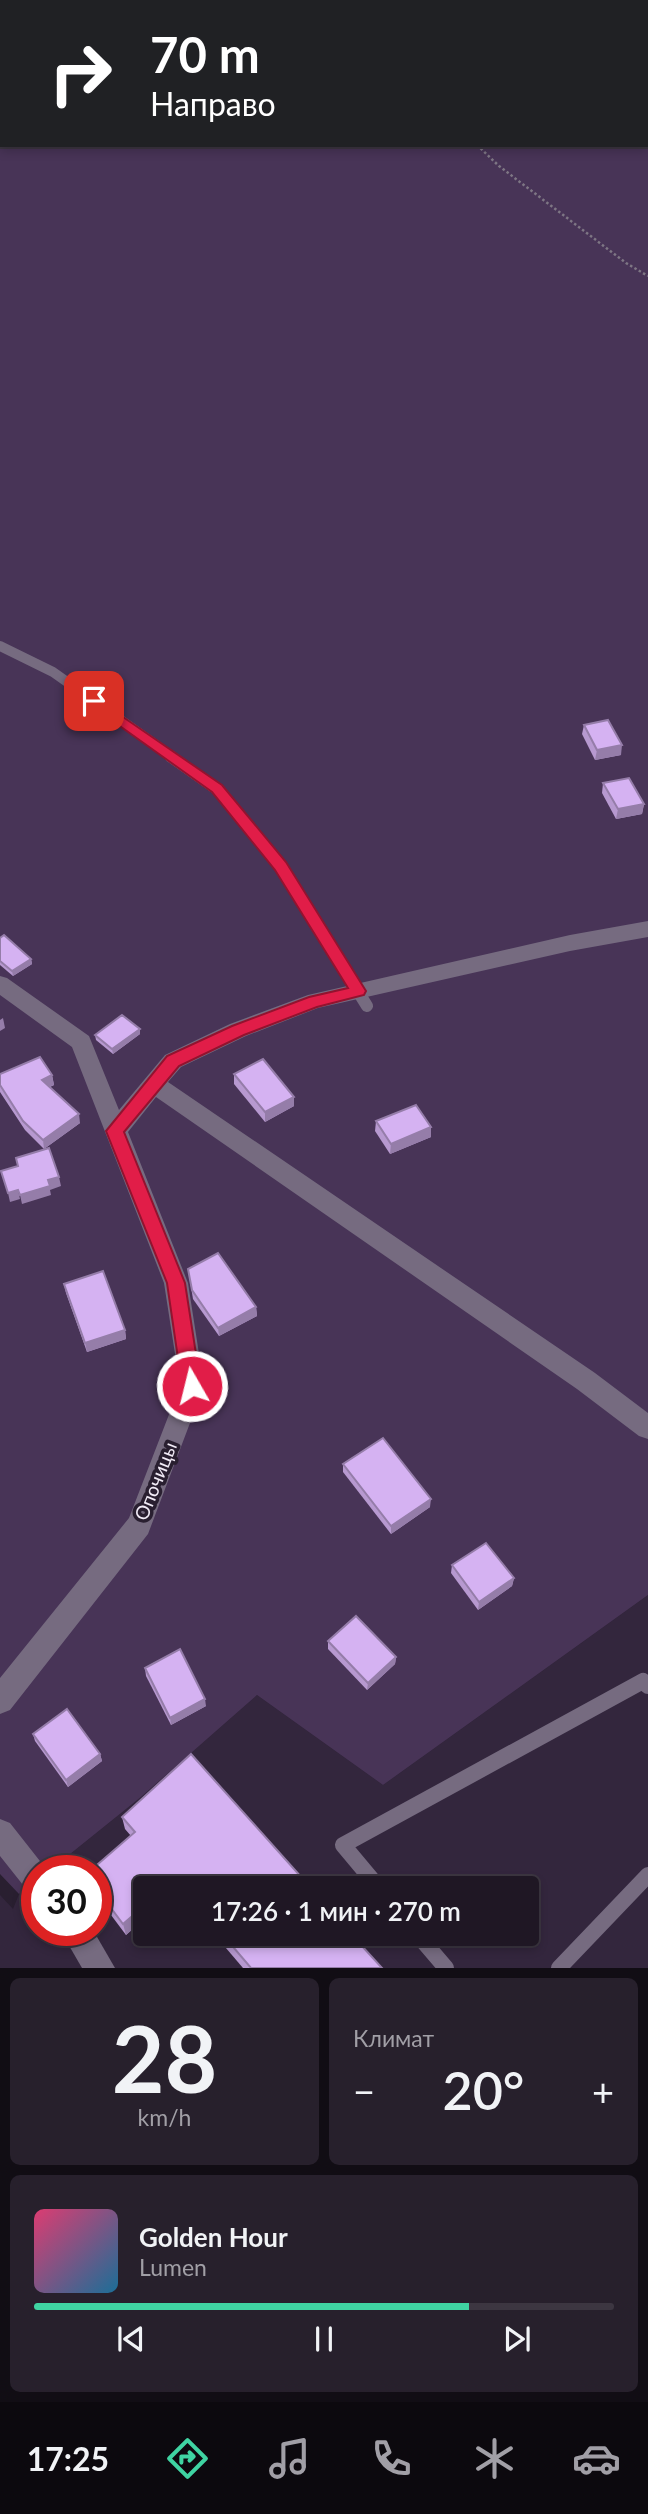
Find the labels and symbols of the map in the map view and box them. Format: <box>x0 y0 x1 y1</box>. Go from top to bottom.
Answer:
pin <box>64 671 124 731</box>
position arrow <box>155 1349 229 1423</box>
street label: Опочицы <box>129 1438 181 1524</box>
speed limit sign: 30 <box>21 1855 112 1946</box>

